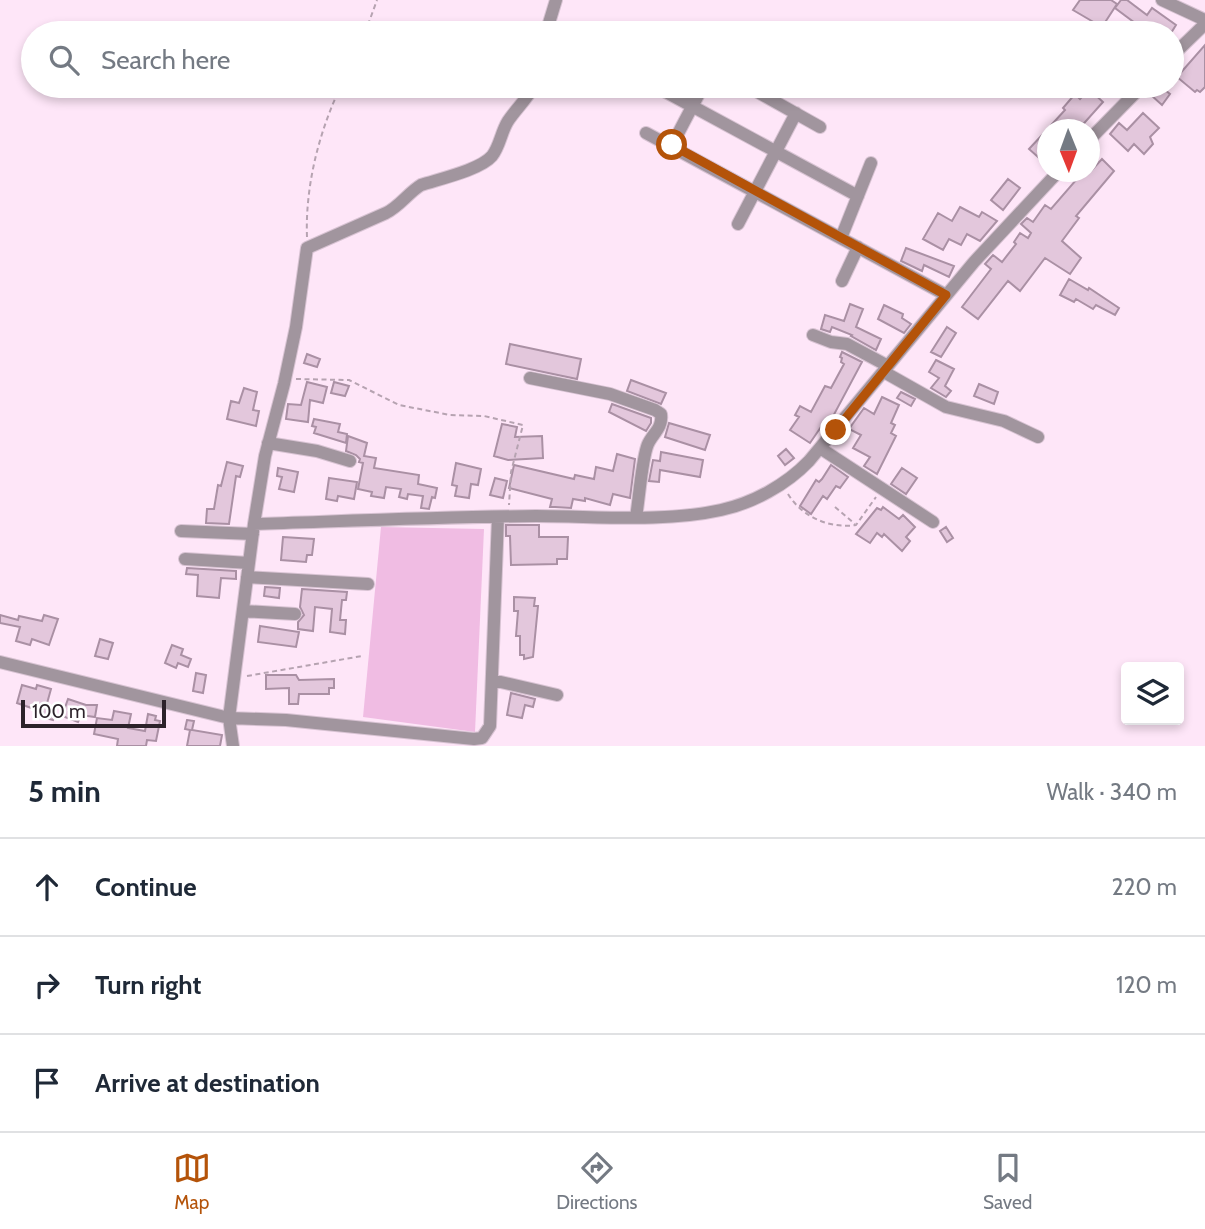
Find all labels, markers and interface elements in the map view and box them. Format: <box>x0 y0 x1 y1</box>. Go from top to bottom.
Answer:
search box <box>21 21 1184 98</box>
icon: search <box>45 41 83 79</box>
text: Search here <box>101 44 230 76</box>
north arrow <box>1037 119 1100 182</box>
route start <box>656 129 687 160</box>
route end <box>820 414 851 445</box>
map controls <box>1121 662 1184 725</box>
button: layers <box>1121 662 1184 725</box>
scale bar <box>21 697 166 729</box>
text: 100 m <box>32 700 86 723</box>
text: 5 min <box>28 773 101 810</box>
text: Walk · 340 m <box>1046 778 1177 806</box>
icon: ahead <box>28 868 66 906</box>
text: Continue <box>95 871 197 903</box>
text: 220 m <box>1111 873 1177 901</box>
icon: right <box>28 966 66 1004</box>
text: Turn right <box>95 969 201 1001</box>
text: 120 m <box>1116 971 1177 999</box>
icon: arrive <box>28 1064 66 1102</box>
text: Arrive at destination <box>95 1067 320 1099</box>
tab: Map <box>173 1149 211 1214</box>
tab: Directions <box>556 1149 637 1214</box>
tab: Saved <box>983 1149 1032 1214</box>

